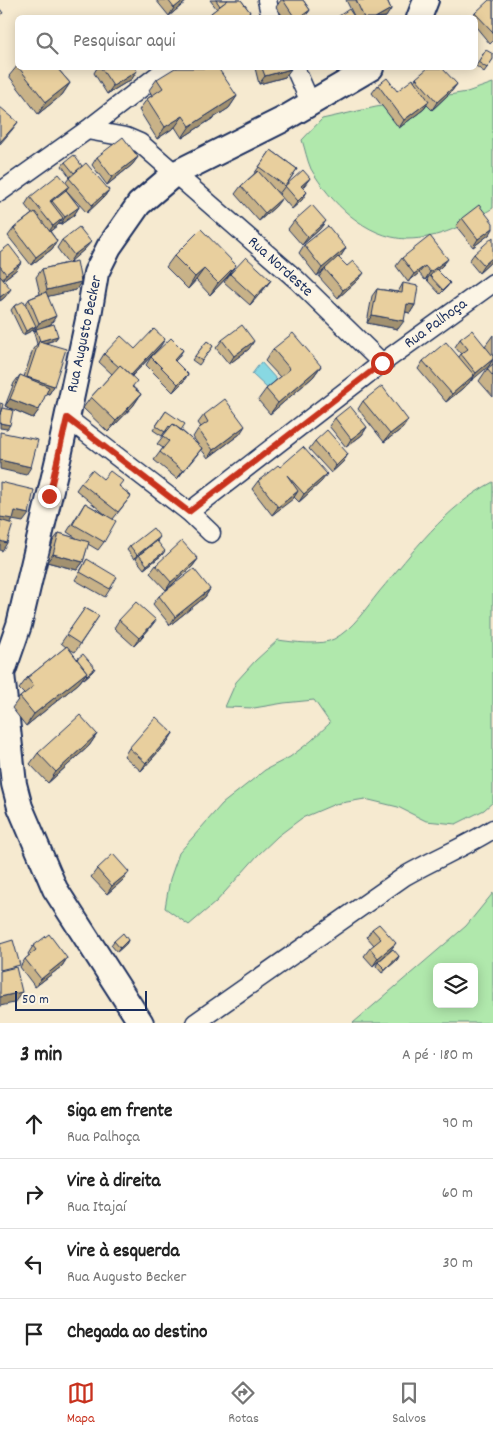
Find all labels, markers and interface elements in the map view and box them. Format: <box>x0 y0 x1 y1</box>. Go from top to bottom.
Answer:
search box <box>15 15 478 70</box>
icon: search <box>33 29 61 57</box>
text: Pesquisar aqui <box>73 29 175 56</box>
street label: Rua Nordeste <box>242 231 318 303</box>
street label: Rua Augusto Becker <box>61 273 109 395</box>
street label: Rua Palhoça <box>400 293 473 355</box>
route start <box>371 352 394 375</box>
route end <box>38 485 61 508</box>
map controls <box>433 963 478 1008</box>
button: layers <box>433 963 478 1008</box>
scale bar <box>15 988 148 1011</box>
text: 50 m <box>22 990 49 1010</box>
text: 3 min <box>20 1041 62 1071</box>
text: A pé · 180 m <box>402 1044 473 1067</box>
text: Siga em frente <box>67 1099 172 1126</box>
icon: ahead <box>20 1110 48 1138</box>
text: 90 m <box>442 1112 473 1135</box>
text: Rua Palhoça <box>67 1126 140 1149</box>
text: Vire à direita <box>67 1169 160 1196</box>
icon: right <box>20 1180 48 1208</box>
text: 60 m <box>442 1182 473 1205</box>
text: Rua Itajaí <box>67 1196 126 1219</box>
text: Vire à esquerda <box>67 1239 179 1266</box>
icon: left <box>20 1250 48 1278</box>
text: 30 m <box>443 1252 473 1275</box>
text: Rua Augusto Becker <box>67 1266 186 1289</box>
icon: arrive <box>20 1320 48 1348</box>
text: Chegada ao destino <box>67 1320 208 1347</box>
tab: Mapa <box>67 1379 95 1429</box>
tab: Rotas <box>228 1379 259 1429</box>
tab: Salvos <box>392 1379 426 1429</box>

